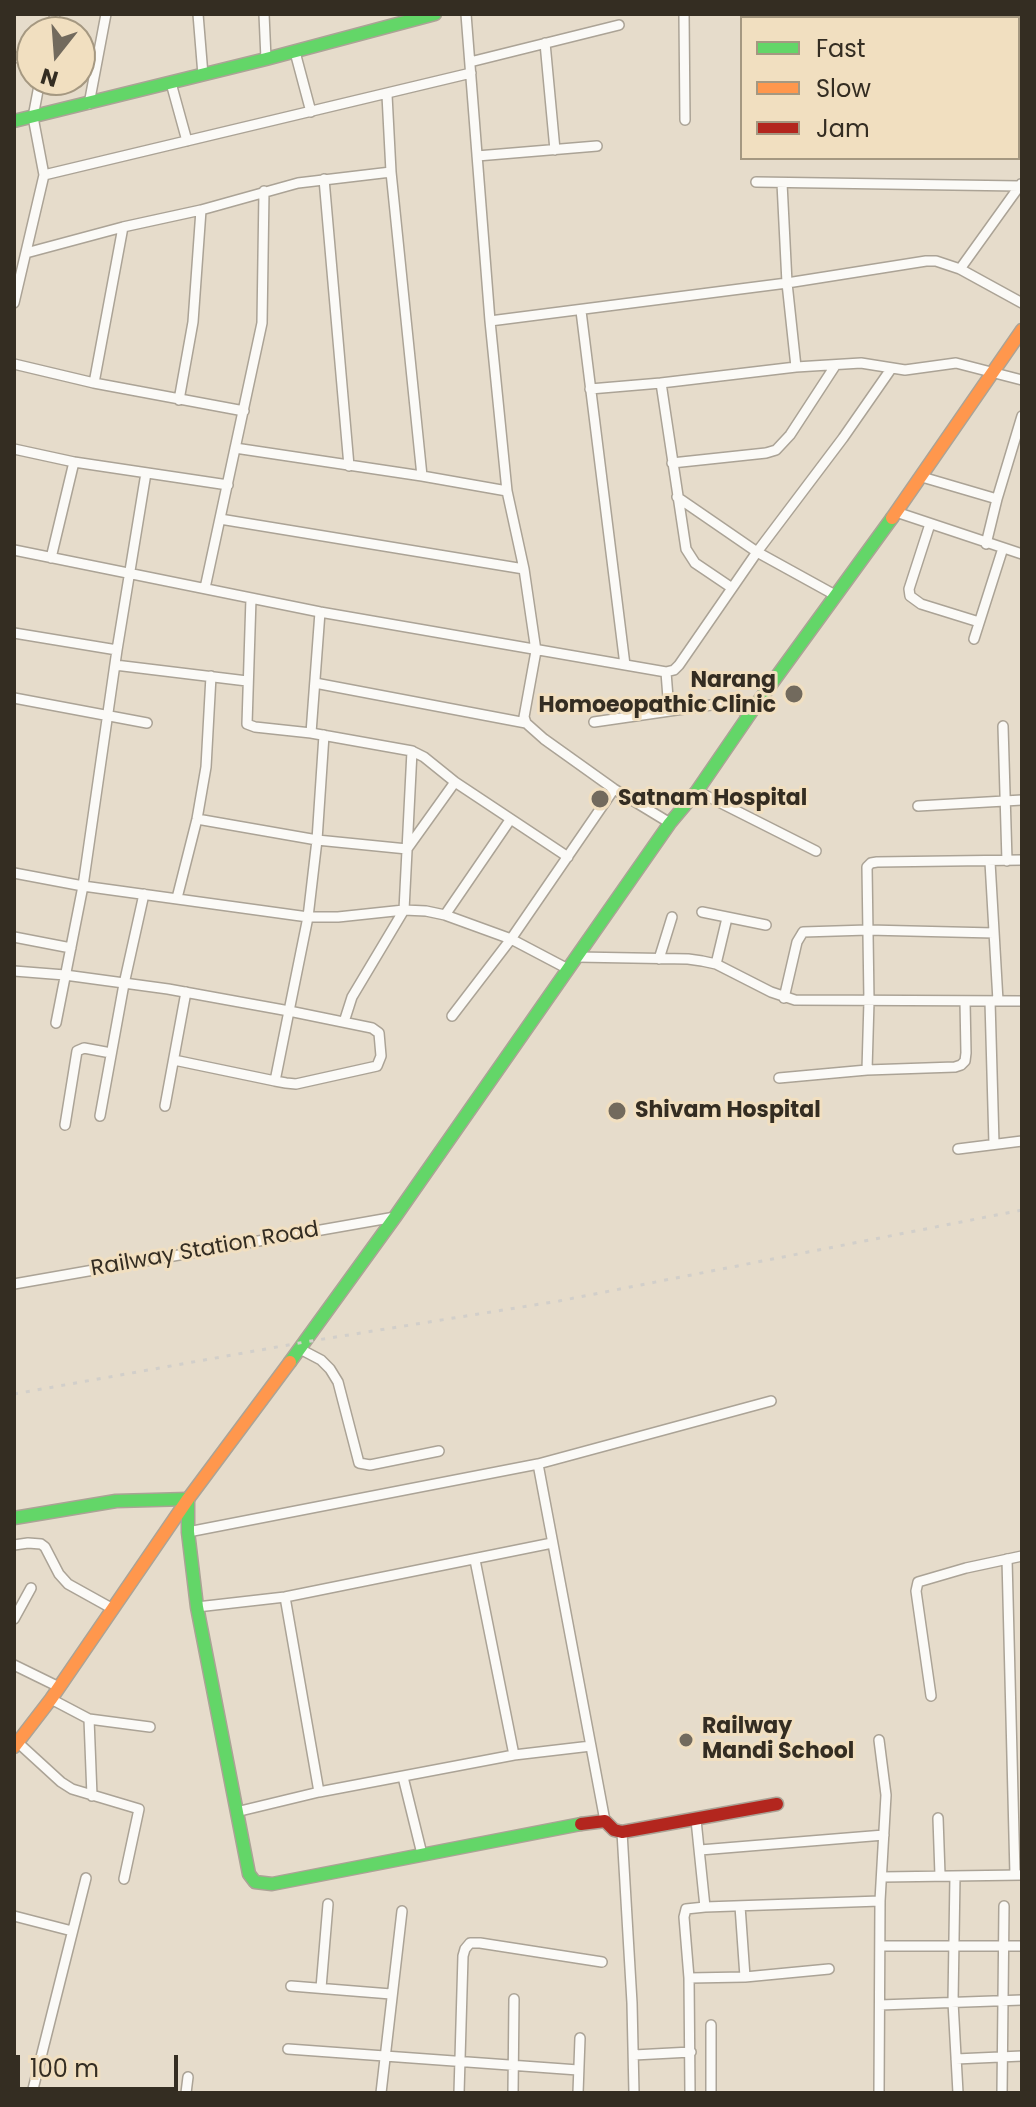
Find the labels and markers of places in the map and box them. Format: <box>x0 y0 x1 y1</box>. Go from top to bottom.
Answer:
place label: Narang Homoeopathic Clinic <box>539 668 776 720</box>
marker: Narang Homoeopathic Clinic <box>783 683 805 705</box>
place label: Satnam Hospital <box>618 786 807 812</box>
marker: Satnam Hospital <box>589 788 611 810</box>
place label: Shivam Hospital <box>635 1098 821 1124</box>
marker: Shivam Hospital <box>606 1100 628 1122</box>
place label: Railway Mandi School <box>702 1714 854 1766</box>
marker: Railway Mandi School <box>677 1731 695 1749</box>

